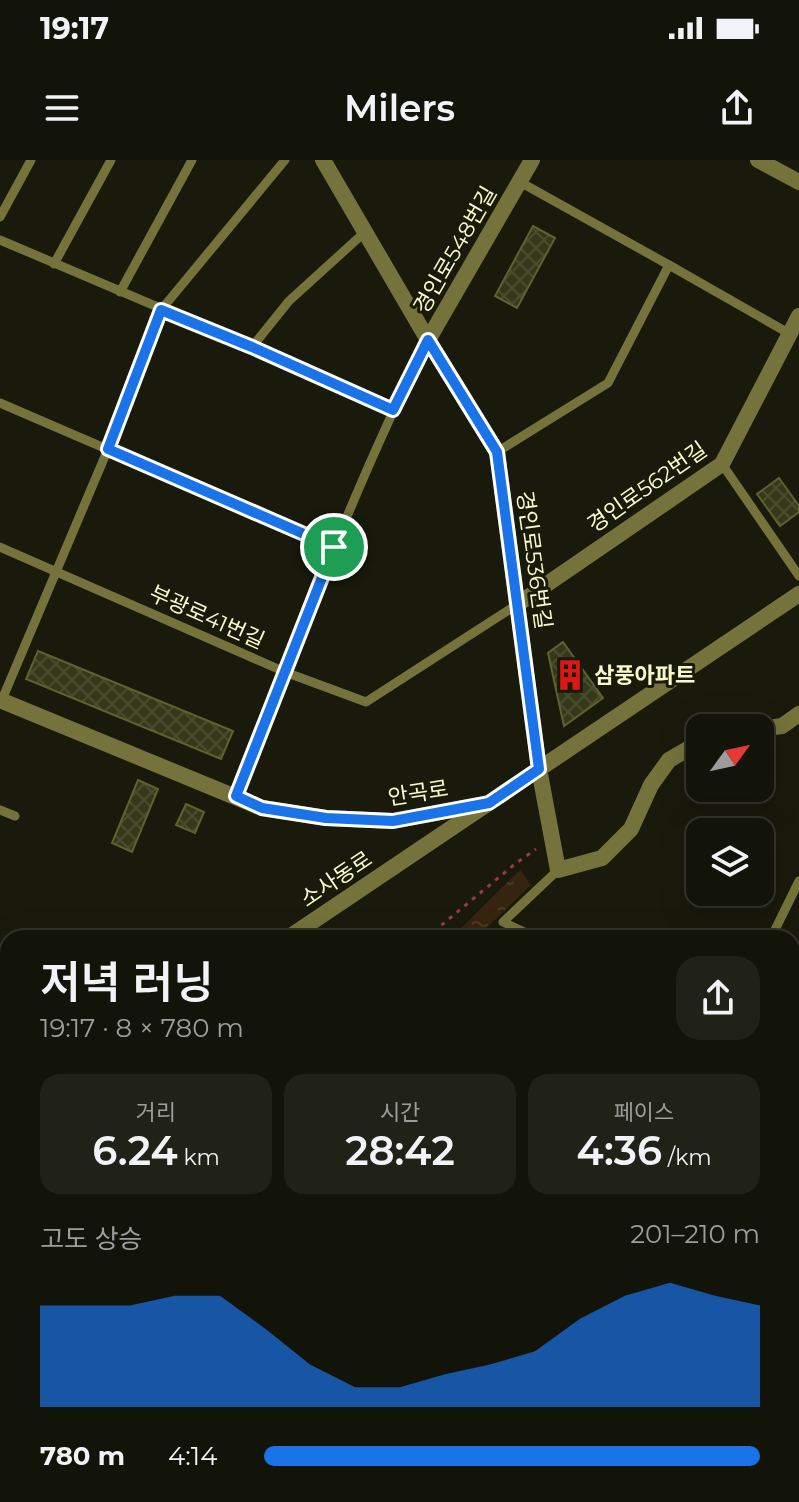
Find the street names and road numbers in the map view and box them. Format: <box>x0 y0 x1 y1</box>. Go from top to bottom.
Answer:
street label: 경인로548번길 <box>408 182 502 318</box>
street label: 경인로562번길 <box>582 436 712 538</box>
street label: 경인로536번길 <box>511 489 557 631</box>
street label: 부광로41번길 <box>145 580 269 654</box>
street label: 안곡로 <box>386 775 450 811</box>
street label: 소사동로 <box>295 845 377 913</box>

